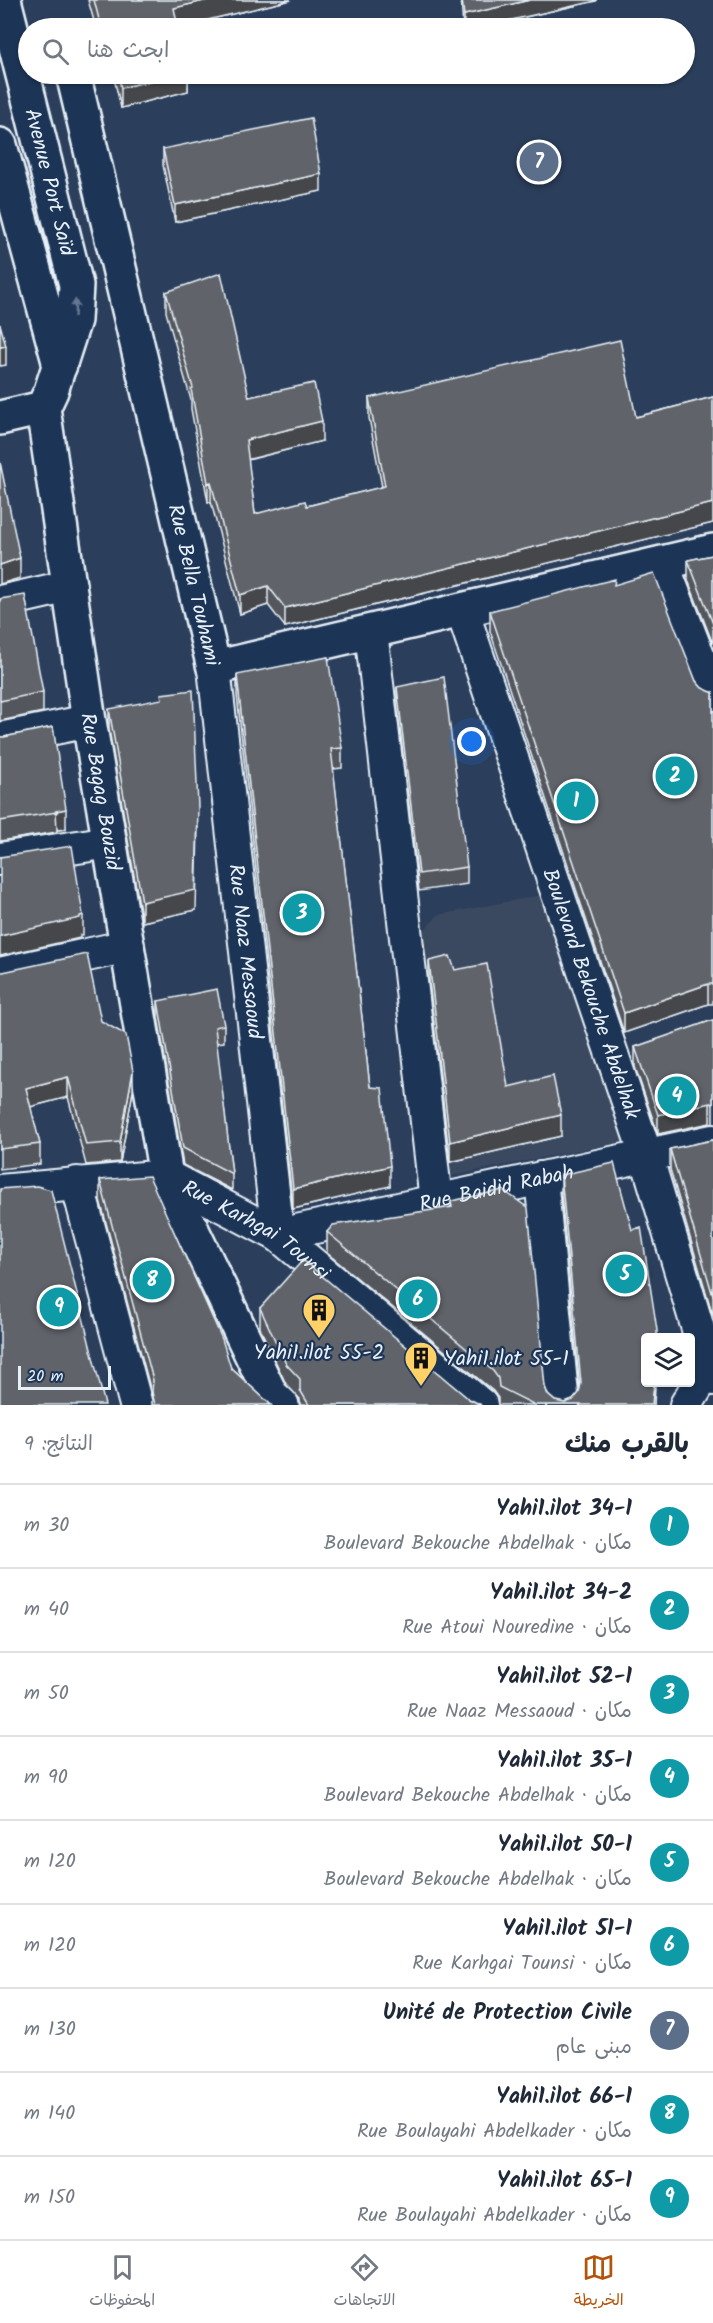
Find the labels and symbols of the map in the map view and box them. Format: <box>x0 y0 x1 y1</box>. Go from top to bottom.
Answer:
street label: Avenue Port Saïd <box>14 105 83 260</box>
pin: 7 <box>520 140 558 184</box>
one-way arrow <box>70 299 80 318</box>
street label: Rue Bella Touhami <box>158 501 228 670</box>
street label: Rue Bagag Bouzid <box>70 711 129 874</box>
your location <box>457 727 486 756</box>
pin: 2 <box>656 754 694 798</box>
pin: 1 <box>556 778 596 824</box>
street label: Rue Naaz Messaoud <box>218 862 271 1041</box>
street label: Boulevard Bekouche Abdelhak <box>532 864 648 1124</box>
pin: 3 <box>282 890 322 936</box>
pin: 4 <box>658 1074 696 1118</box>
street label: Rue Baidid Rabah <box>416 1157 577 1222</box>
street label: Rue Karhgai Tounsi <box>176 1172 337 1290</box>
pin: 5 <box>606 1252 644 1296</box>
pin: 8 <box>132 1258 172 1302</box>
pin: 6 <box>398 1276 438 1322</box>
pin: 9 <box>40 1284 78 1330</box>
building icon: Yahi1.ilot 55-2 <box>301 1292 337 1339</box>
place label: Yahi1.ilot 55-2 <box>254 1337 384 1370</box>
building icon: Yahi1.ilot 55-1 <box>403 1340 439 1387</box>
place label: Yahi1.ilot 55-1 <box>444 1343 569 1376</box>
scale bar <box>18 1363 111 1390</box>

